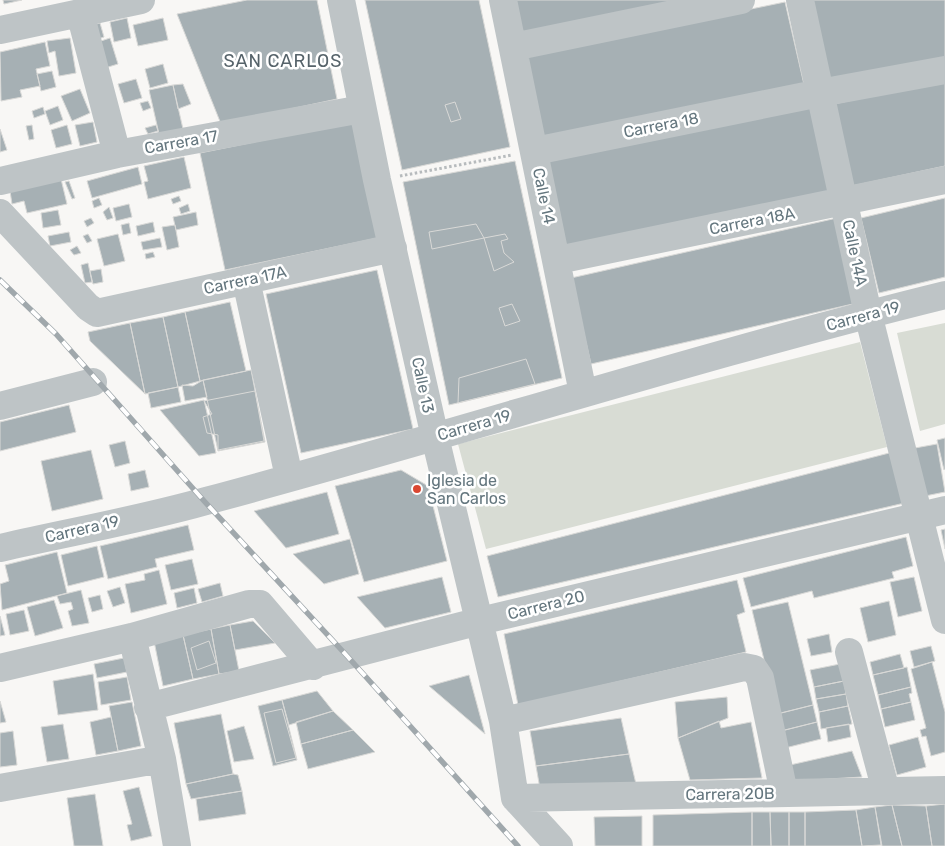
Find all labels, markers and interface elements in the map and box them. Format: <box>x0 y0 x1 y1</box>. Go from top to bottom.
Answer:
district label: SAN CARLOS <box>223 50 343 72</box>
street label: Carrera 18 <box>622 108 700 142</box>
street label: Carrera 17 <box>143 126 219 158</box>
street label: Calle 14 <box>529 166 559 226</box>
street label: Carrera 18A <box>708 203 797 239</box>
street label: Calle 14A <box>839 218 871 288</box>
street label: Carrera 17A <box>202 262 288 298</box>
street label: Carrera 19 <box>824 297 902 335</box>
street label: Calle 13 <box>408 355 438 415</box>
street label: Carrera 19 <box>435 405 513 445</box>
place label: Iglesia de San Carlos <box>427 471 506 508</box>
marker: Iglesia de San Carlos <box>411 483 423 495</box>
street label: Carrera 19 <box>43 511 121 547</box>
street label: Carrera 20 <box>506 586 586 624</box>
street label: Carrera 20B <box>685 784 775 804</box>

